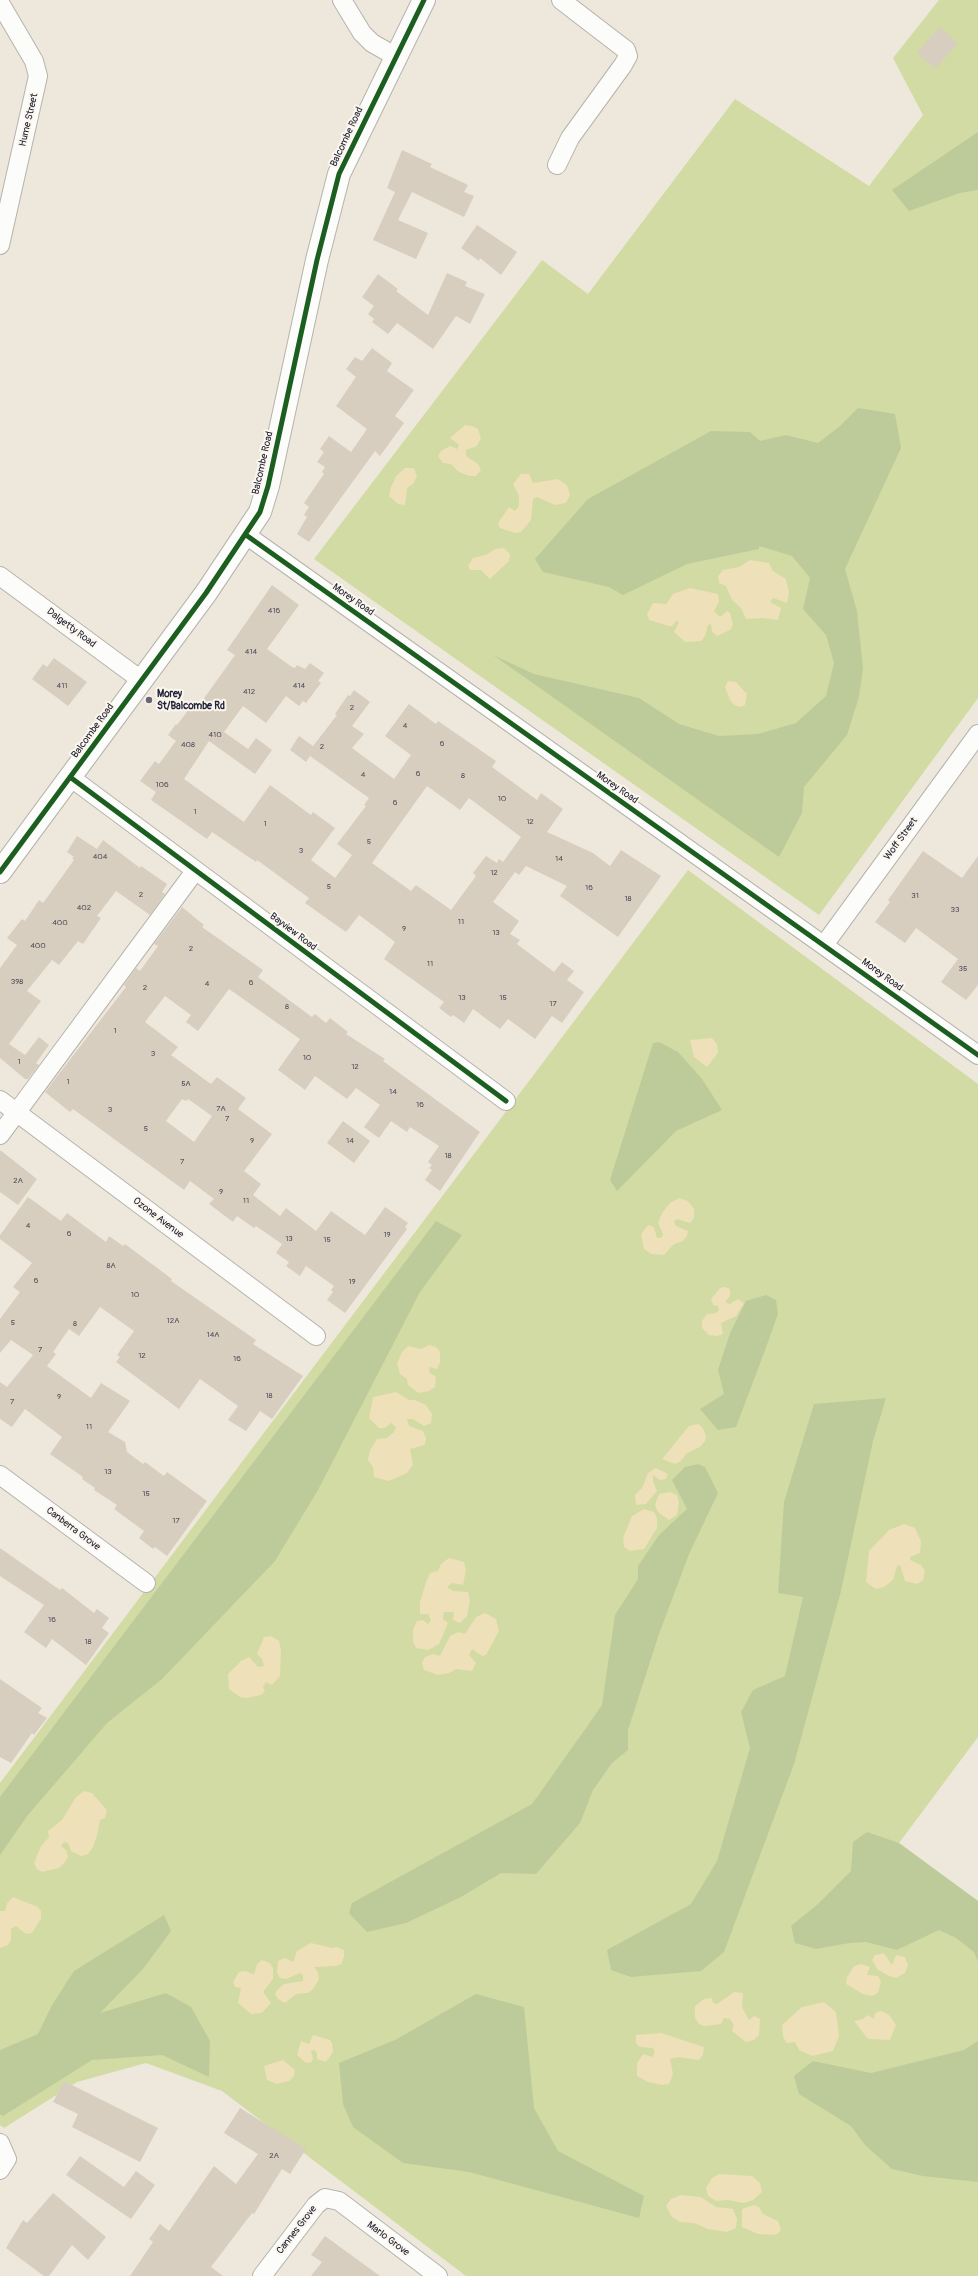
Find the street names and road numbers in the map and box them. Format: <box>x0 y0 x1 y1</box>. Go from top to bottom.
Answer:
street label: Hume Street <box>17 92 41 148</box>
street label: Balcombe Road <box>328 105 366 169</box>
street label: Balcombe Road <box>250 430 276 496</box>
street label: Morey Road <box>330 581 376 619</box>
street label: Dalgetty Road <box>44 606 98 650</box>
street label: Balcombe Road <box>69 701 117 761</box>
street label: Morey Road <box>594 769 640 807</box>
street label: Woff Street <box>882 815 920 863</box>
street label: Bayview Road <box>267 911 319 953</box>
street label: Morey Road <box>859 956 905 994</box>
street label: Ozone Avenue <box>130 1195 186 1241</box>
street label: Canberra Grove <box>44 1505 102 1553</box>
street label: Cannes Grove <box>274 2203 320 2257</box>
street label: Marlo Grove <box>364 2219 412 2259</box>

